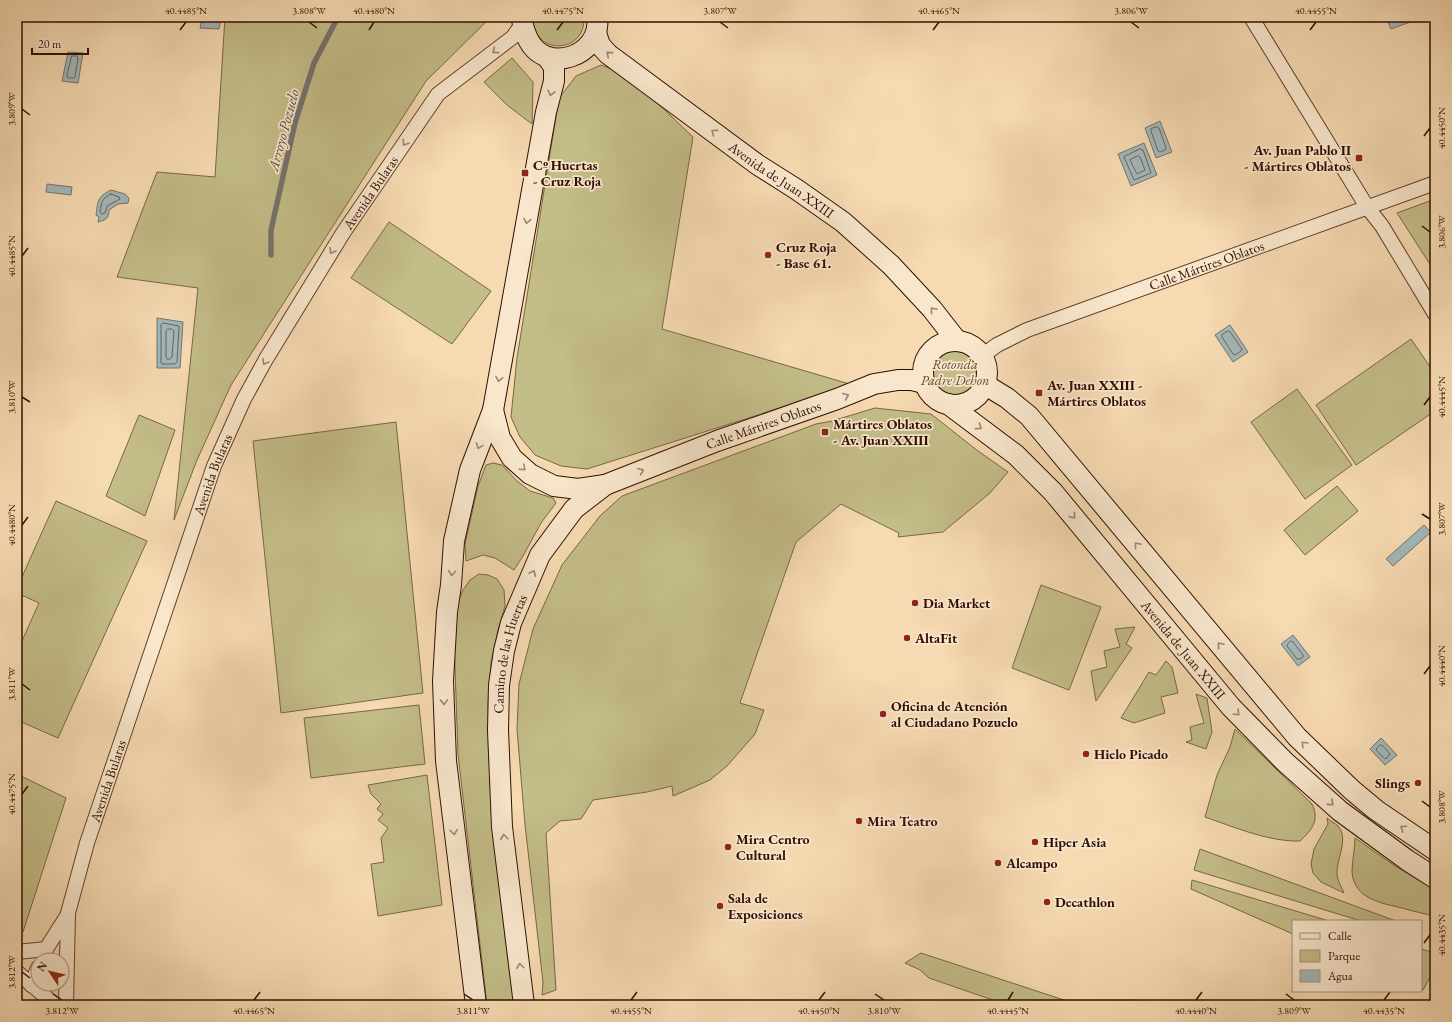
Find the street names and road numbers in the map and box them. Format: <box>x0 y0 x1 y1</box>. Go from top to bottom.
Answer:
street label: Avenida de Juan XXIII <box>724 137 838 222</box>
street label: Avenida Bularas <box>338 152 402 234</box>
street label: Calle Mártires Oblatos <box>1147 236 1267 294</box>
street label: Calle Mártires Oblatos <box>703 396 824 454</box>
street label: Avenida Bularas <box>189 430 236 518</box>
street label: Camino de las Huertas <box>489 591 531 714</box>
street label: Avenida de Juan XXIII <box>1136 595 1230 703</box>
street label: Avenida Bularas <box>85 737 130 825</box>

